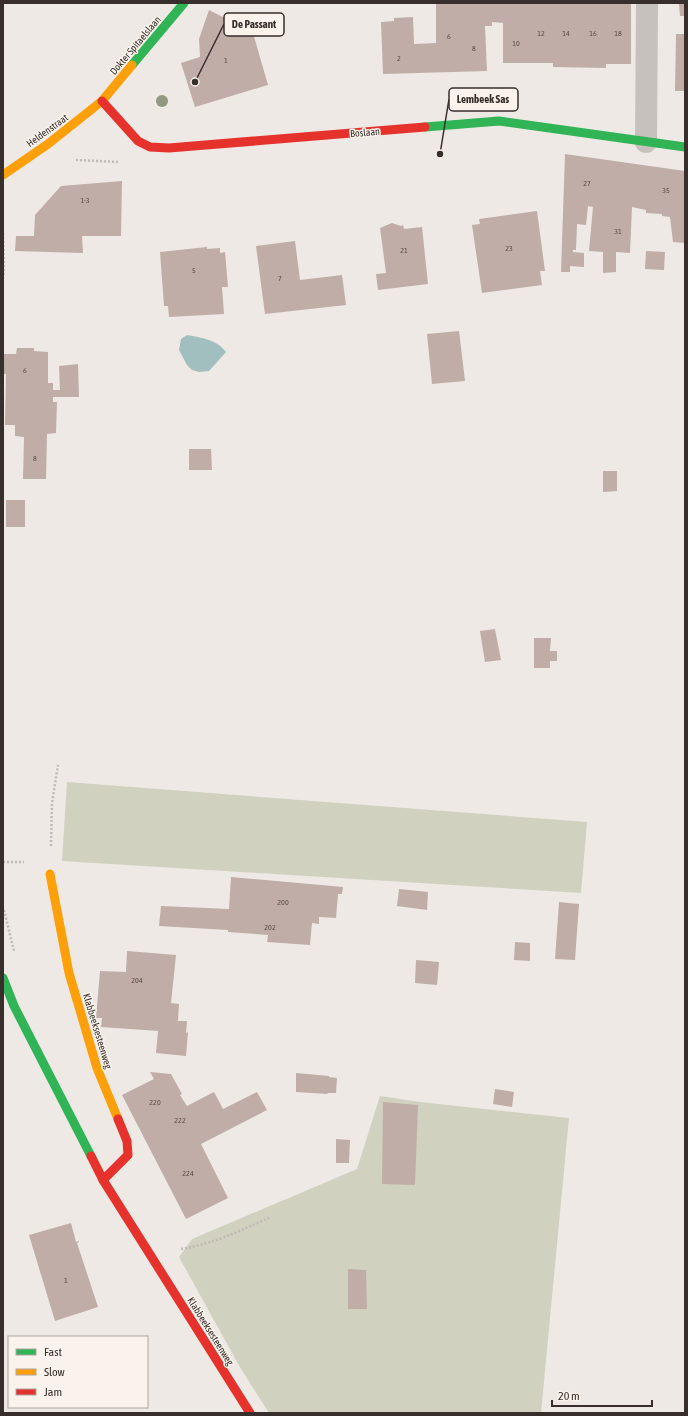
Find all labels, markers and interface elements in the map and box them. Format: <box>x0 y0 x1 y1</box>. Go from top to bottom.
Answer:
callout: De Passant <box>224 13 284 36</box>
street label: Dokter Spitaelslaan <box>108 14 163 77</box>
text: De Passant <box>232 18 277 30</box>
house number: 12 <box>537 29 545 38</box>
house number: 14 <box>562 29 570 38</box>
house number: 16 <box>589 29 597 38</box>
house number: 18 <box>614 29 622 38</box>
house number: 6 <box>447 32 451 41</box>
house number: 10 <box>512 39 520 48</box>
house number: 8 <box>472 44 476 53</box>
house number: 2 <box>397 54 401 63</box>
house number: 1 <box>224 56 228 65</box>
callout: Lembeek Sas <box>449 88 518 111</box>
text: Lembeek Sas <box>457 93 509 105</box>
street label: Heldenstraat <box>24 112 70 149</box>
street label: Boslaan <box>350 126 380 139</box>
house number: 27 <box>583 179 591 188</box>
house number: 35 <box>662 186 670 195</box>
house number: 1-3 <box>80 196 90 205</box>
house number: 31 <box>614 227 622 236</box>
house number: 23 <box>505 244 513 253</box>
house number: 21 <box>400 246 408 255</box>
house number: 5 <box>192 266 196 275</box>
house number: 7 <box>278 274 282 283</box>
house number: 6 <box>23 366 27 375</box>
house number: 8 <box>33 454 37 463</box>
house number: 200 <box>277 898 289 907</box>
house number: 202 <box>264 923 276 932</box>
house number: 204 <box>131 976 143 985</box>
street label: Klabbeeksesteenweg <box>81 992 114 1071</box>
house number: 220 <box>149 1098 161 1107</box>
house number: 222 <box>174 1116 186 1125</box>
house number: 224 <box>182 1169 194 1178</box>
house number: 1 <box>64 1276 68 1285</box>
street label: Klabbeeksesteenweg <box>185 1295 236 1368</box>
legend <box>8 1336 148 1408</box>
text: Fast <box>44 1345 62 1359</box>
text: Slow <box>44 1365 65 1379</box>
scale bar <box>552 1382 652 1408</box>
text: Jam <box>44 1385 62 1399</box>
text: 20 m <box>558 1389 580 1403</box>

